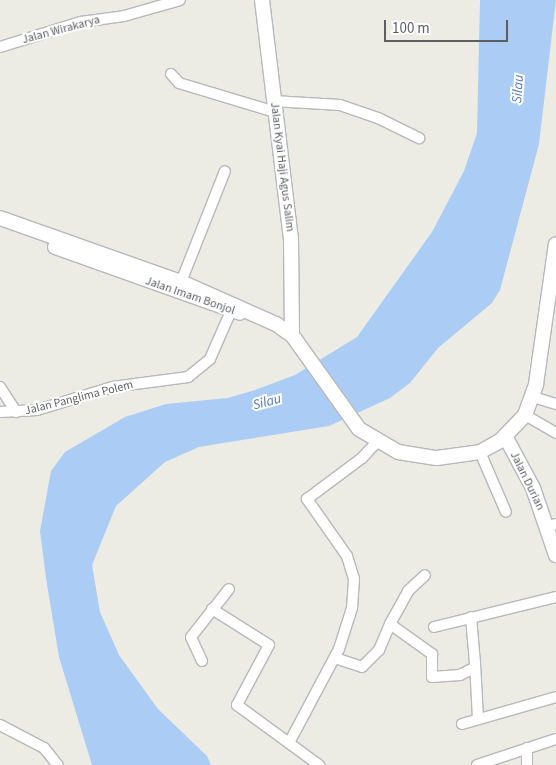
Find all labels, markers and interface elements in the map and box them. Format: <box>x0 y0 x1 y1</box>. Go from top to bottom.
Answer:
scale bar <box>386 10 510 42</box>
street label: Jalan Wirakarya <box>21 13 101 47</box>
text: 100 m <box>392 18 430 39</box>
water label: Silau <box>509 74 527 104</box>
street label: Jalan Kyai Haji Agus Salim <box>267 101 297 233</box>
street label: Jalan Imam Bonjol <box>143 274 237 318</box>
street label: Jalan Panglima Polem <box>23 378 135 418</box>
water label: Silau <box>251 390 283 414</box>
street label: Jalan Durian <box>507 449 547 513</box>

